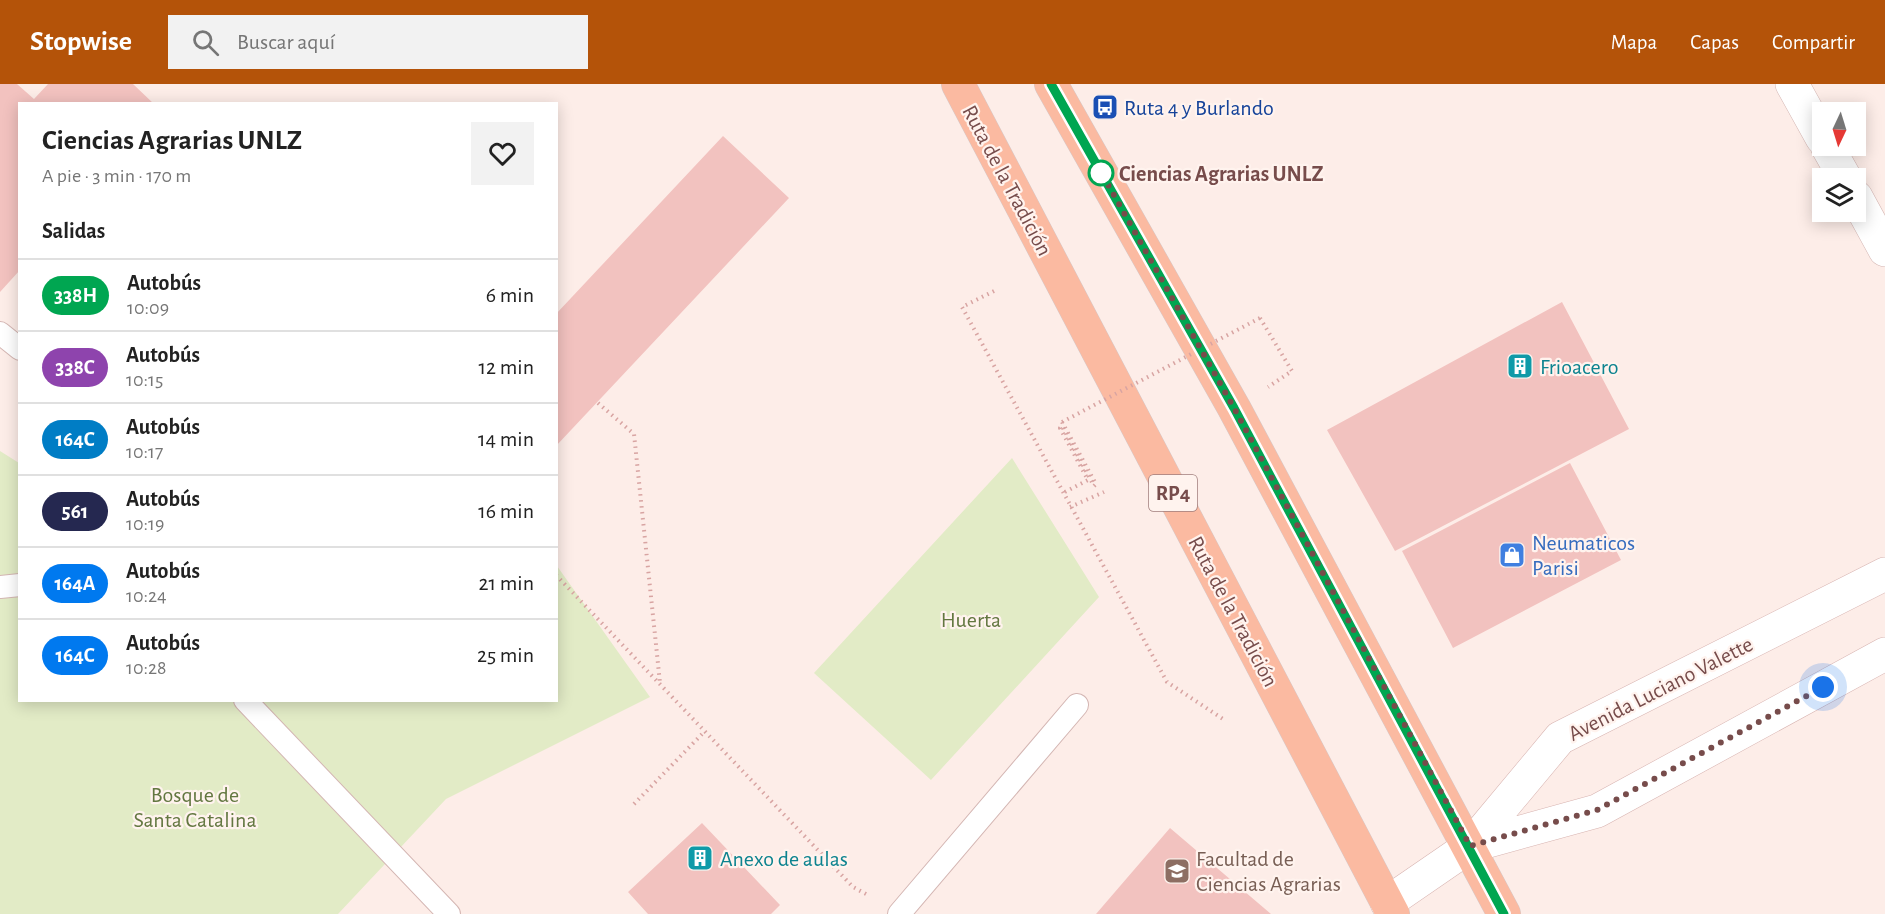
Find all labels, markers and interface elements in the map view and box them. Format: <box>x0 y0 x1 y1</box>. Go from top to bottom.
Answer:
search box <box>168 15 588 69</box>
icon: search <box>189 26 222 59</box>
text: Stopwise <box>30 28 132 56</box>
text: Buscar aquí <box>237 31 335 53</box>
text: Mapa <box>1611 32 1657 53</box>
text: Capas <box>1690 32 1739 53</box>
text: Compartir <box>1772 32 1855 53</box>
bus stop icon: Ruta 4 y Burlando <box>1090 92 1120 122</box>
place label: Ruta 4 y Burlando <box>1124 97 1274 119</box>
street label: Ruta de la Tradición <box>958 102 1056 259</box>
north arrow <box>1812 102 1866 156</box>
map controls <box>1812 102 1866 222</box>
button: heart <box>471 122 534 185</box>
text: Ciencias Agrarias UNLZ <box>42 127 302 155</box>
marker: Ciencias Agrarias UNLZ <box>1088 160 1114 186</box>
place label: Ciencias Agrarias UNLZ <box>1119 163 1323 185</box>
text: A pie · 3 min · 170 m <box>42 166 191 186</box>
button: layers <box>1812 168 1866 222</box>
text: Salidas <box>42 220 105 242</box>
text: Autobús <box>127 272 201 294</box>
text: 6 min <box>486 284 534 306</box>
text: 338H <box>54 285 97 306</box>
text: 10:09 <box>127 298 169 318</box>
text: Autobús <box>126 344 200 366</box>
building icon: Frioacero <box>1505 351 1535 381</box>
text: 12 min <box>479 356 534 378</box>
place label: Frioacero <box>1540 356 1619 378</box>
text: 338C <box>55 357 95 378</box>
text: 10:15 <box>126 370 163 390</box>
text: Autobús <box>126 416 200 438</box>
text: 14 min <box>478 428 534 450</box>
text: 164C <box>55 429 95 450</box>
text: 10:17 <box>126 442 163 462</box>
road number: RP4 <box>1149 475 1197 511</box>
text: Autobús <box>126 488 200 510</box>
text: 16 min <box>478 500 534 522</box>
text: 561 <box>62 501 88 522</box>
text: 10:19 <box>126 514 164 534</box>
place label: Neumaticos Parisi <box>1532 532 1635 579</box>
street label: Ruta de la Tradición <box>1184 533 1282 690</box>
shop icon: Neumaticos Parisi <box>1497 540 1527 570</box>
text: Autobús <box>126 560 200 582</box>
text: 21 min <box>479 572 534 594</box>
text: 164A <box>55 573 95 594</box>
text: 10:24 <box>126 586 167 606</box>
park label: Huerta <box>941 609 1001 631</box>
text: Autobús <box>126 632 200 654</box>
street label: Avenida Luciano Valette <box>1565 633 1756 745</box>
text: 25 min <box>477 644 534 666</box>
text: 164C <box>55 645 95 666</box>
text: 10:28 <box>126 658 167 678</box>
your location <box>1808 672 1838 702</box>
park label: Bosque de Santa Catalina <box>133 784 257 831</box>
building icon: Anexo de aulas <box>685 843 715 873</box>
place label: Anexo de aulas <box>720 848 848 870</box>
place label: Facultad de Ciencias Agrarias <box>1196 848 1341 895</box>
school or university icon: Facultad de Ciencias Agrarias <box>1162 856 1192 886</box>

